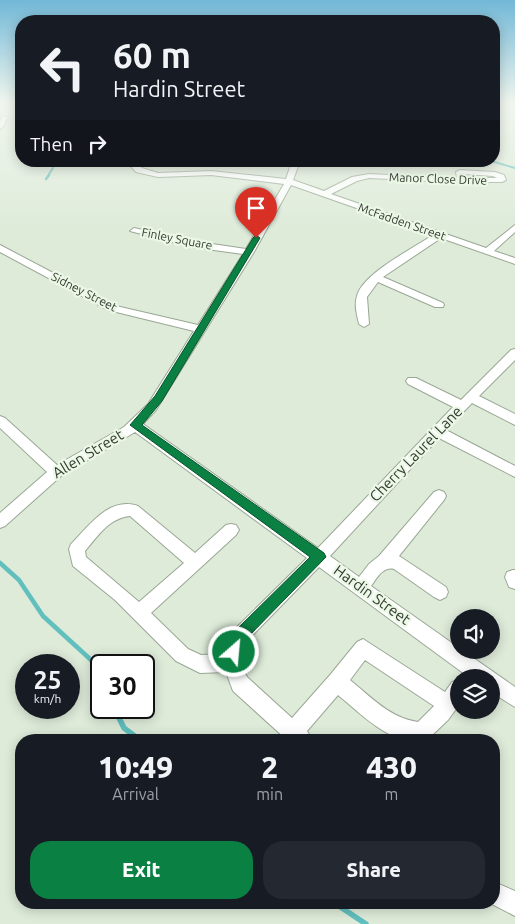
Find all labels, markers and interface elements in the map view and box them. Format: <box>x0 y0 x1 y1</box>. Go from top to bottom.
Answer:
icon: left <box>30 35 95 100</box>
text: 60 m <box>113 35 191 75</box>
text: Hardin Street <box>113 76 245 101</box>
icon: right <box>83 130 111 158</box>
text: Then <box>30 133 73 155</box>
street label: Manor Close Drive <box>389 170 487 187</box>
pin <box>235 187 277 238</box>
icon: arrive <box>242 194 270 222</box>
street label: McFadden Street <box>357 200 448 243</box>
street label: Finley Square <box>141 225 214 252</box>
street label: Sidney Street <box>49 269 119 314</box>
street label: Cherry Laurel Lane <box>366 402 465 505</box>
street label: Allen Street <box>49 426 126 481</box>
street label: Hardin Street <box>331 561 414 628</box>
map controls <box>450 609 500 719</box>
button: sound <box>450 609 500 659</box>
position arrow <box>207 625 259 677</box>
speed limit sign: 30 <box>90 654 155 719</box>
text: 25 <box>33 666 62 694</box>
button: layers <box>450 669 500 719</box>
text: km/h <box>34 692 61 705</box>
text: 10:49 <box>98 750 173 784</box>
text: 2 <box>261 750 278 784</box>
text: 430 <box>366 750 417 784</box>
text: Arrival <box>112 785 159 803</box>
text: min <box>256 785 283 803</box>
text: m <box>385 785 398 803</box>
button: Exit <box>30 841 253 899</box>
button: Share <box>263 841 485 899</box>

